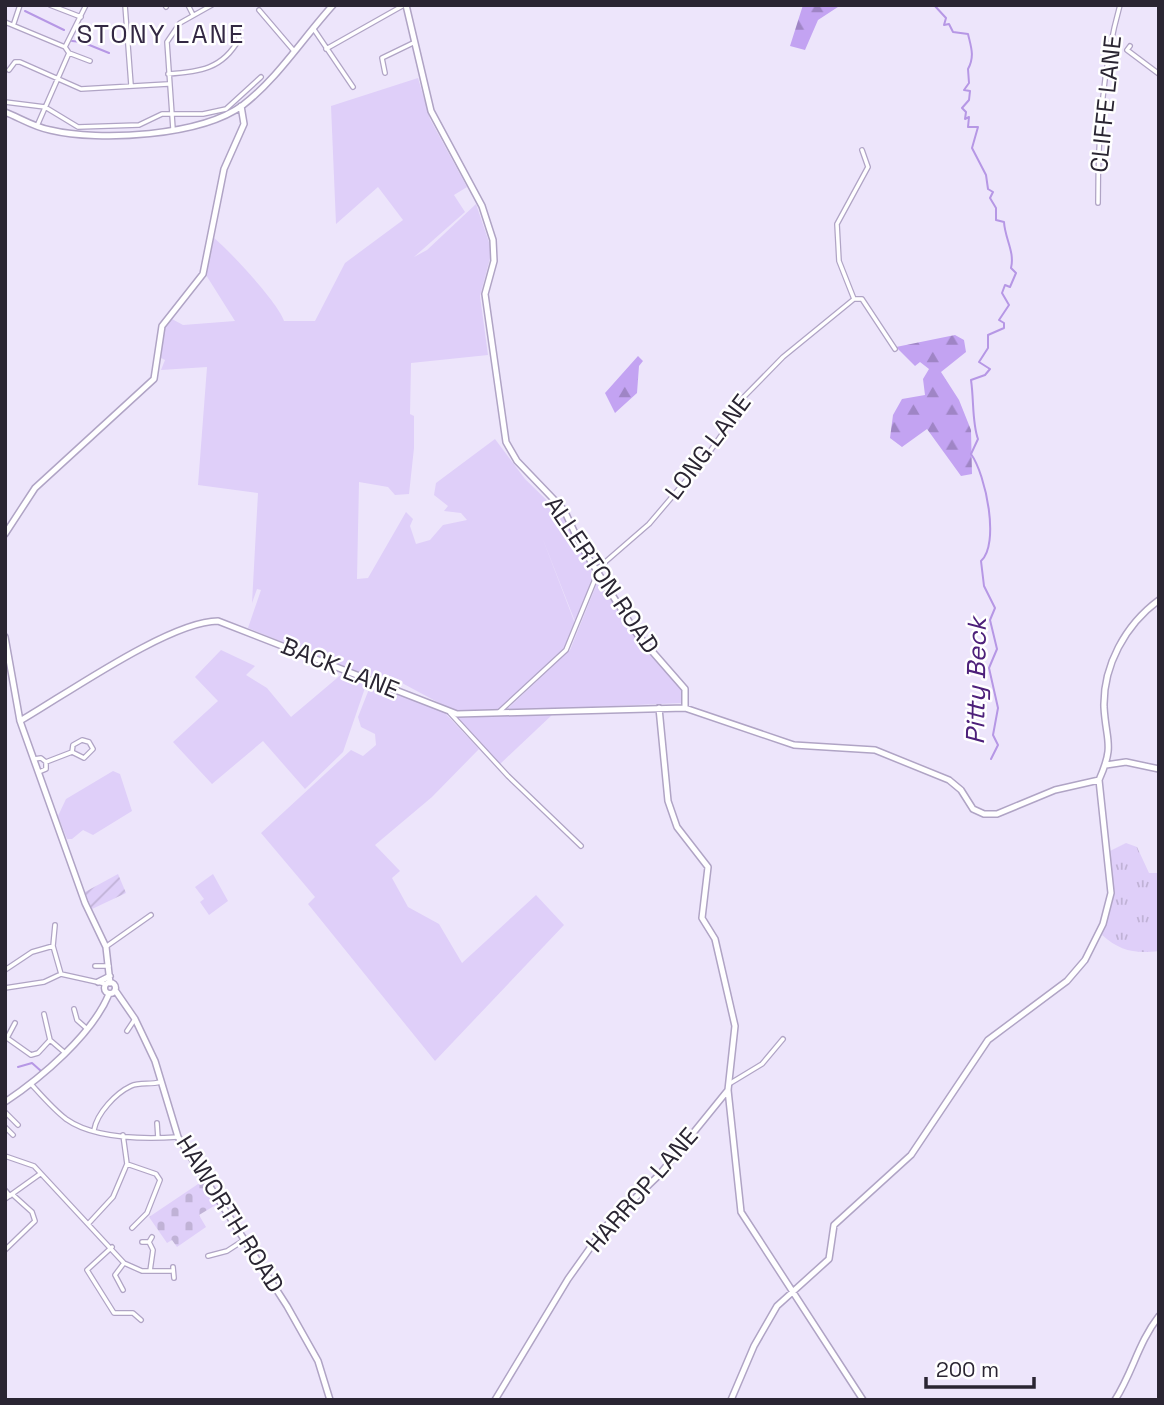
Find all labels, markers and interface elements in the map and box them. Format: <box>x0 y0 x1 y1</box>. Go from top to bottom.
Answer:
district label: STONY LANE <box>77 17 246 51</box>
street label: CLIFFE LANE <box>1083 34 1128 174</box>
street label: LONG LANE <box>658 388 757 506</box>
street label: ALLERTON ROAD <box>538 490 667 659</box>
water label: Pitty Beck <box>958 614 994 745</box>
street label: BACK LANE <box>277 630 404 705</box>
street label: HARROP LANE <box>579 1121 704 1259</box>
street label: HAWORTH ROAD <box>170 1129 291 1298</box>
scale bar <box>926 1346 1034 1390</box>
text: 200 m <box>936 1356 999 1383</box>

